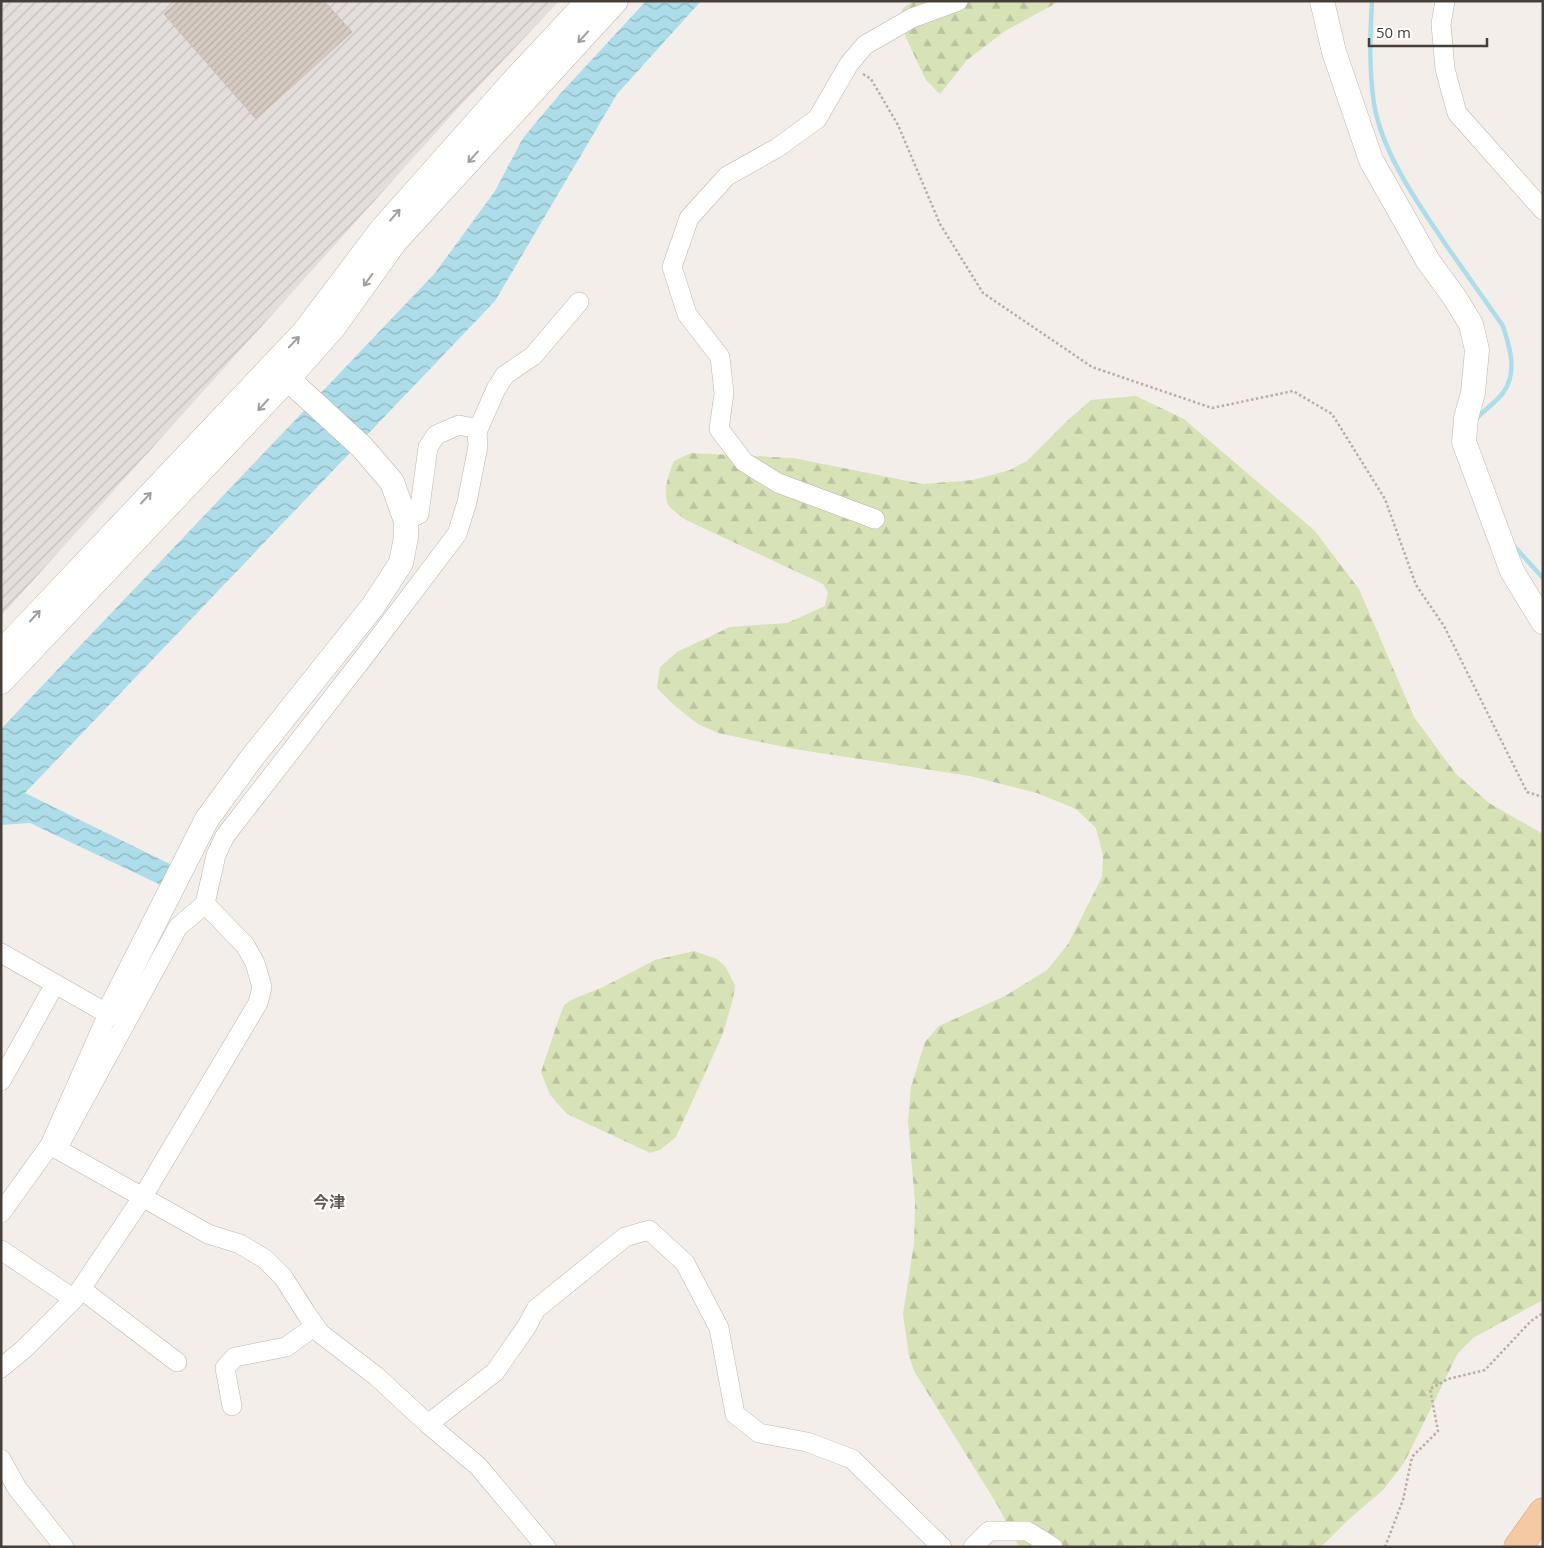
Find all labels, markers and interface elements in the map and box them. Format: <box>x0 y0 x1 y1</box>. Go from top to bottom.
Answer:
scale bar <box>1369 15 1486 47</box>
text: 50 m <box>1376 22 1411 42</box>
one-way arrow <box>577 30 589 43</box>
one-way arrow <box>467 150 479 163</box>
one-way arrow <box>389 208 401 221</box>
one-way arrow <box>362 273 373 286</box>
one-way arrow <box>288 336 300 348</box>
one-way arrow <box>257 398 269 411</box>
one-way arrow <box>140 492 152 504</box>
one-way arrow <box>29 610 41 622</box>
district label: 今津 <box>313 1191 345 1213</box>

